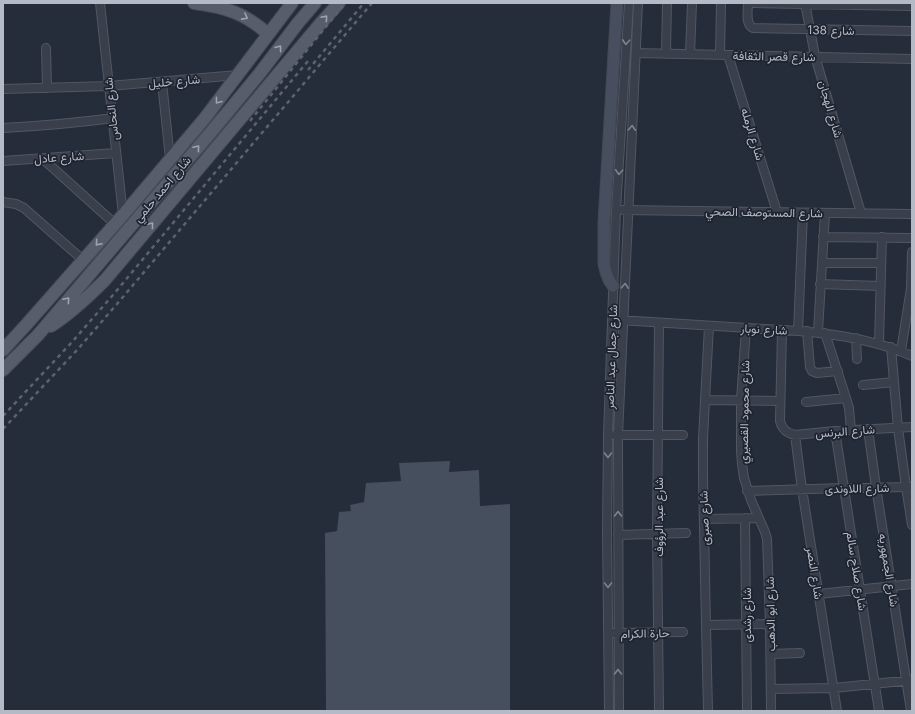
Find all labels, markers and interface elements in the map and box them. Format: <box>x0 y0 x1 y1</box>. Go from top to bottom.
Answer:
one-way arrow <box>240 12 248 20</box>
one-way arrow <box>321 16 328 23</box>
street label: شارع 138 <box>807 22 855 40</box>
one-way arrow <box>622 39 631 45</box>
one-way arrow <box>275 45 282 52</box>
street label: شارع قصر الثقافة <box>732 48 816 66</box>
street label: شارع خليل <box>147 71 201 93</box>
street label: شارع النحاس <box>100 77 124 141</box>
street label: شارع الهجان <box>814 78 846 140</box>
one-way arrow <box>216 97 223 104</box>
street label: شارع الرمله <box>736 106 768 163</box>
one-way arrow <box>628 125 637 131</box>
one-way arrow <box>193 146 200 153</box>
street label: شارع عادل <box>33 148 85 168</box>
street label: شارع احمد حلمي <box>130 153 196 227</box>
one-way arrow <box>614 169 623 175</box>
street label: شارع المستوصف الصحي <box>705 203 823 224</box>
one-way arrow <box>147 222 154 229</box>
one-way arrow <box>95 239 102 246</box>
one-way arrow <box>620 283 629 289</box>
one-way arrow <box>63 298 70 305</box>
street label: شارع جمال عبد الناصر <box>602 304 622 411</box>
street label: شارع نوبار <box>739 320 788 340</box>
street label: شارع محمود القصيري <box>736 360 755 464</box>
street label: شارع البرنس <box>815 421 876 443</box>
one-way arrow <box>604 452 612 458</box>
street label: شارع عبد الرؤوف <box>651 477 668 557</box>
street label: شارع اللاوندى <box>825 480 889 498</box>
street label: شارع صبرى <box>696 490 714 546</box>
one-way arrow <box>614 511 622 517</box>
street label: شارع صلاح سالم <box>841 530 871 612</box>
street label: شارع الجمهوريه <box>874 532 902 608</box>
street label: شارع النصر <box>801 545 827 601</box>
street label: شارع ابو الدهب <box>762 577 780 651</box>
one-way arrow <box>604 582 612 588</box>
street label: شارع رشدى <box>739 588 756 643</box>
street label: حارة الكرام <box>620 625 670 642</box>
one-way arrow <box>614 669 622 675</box>

